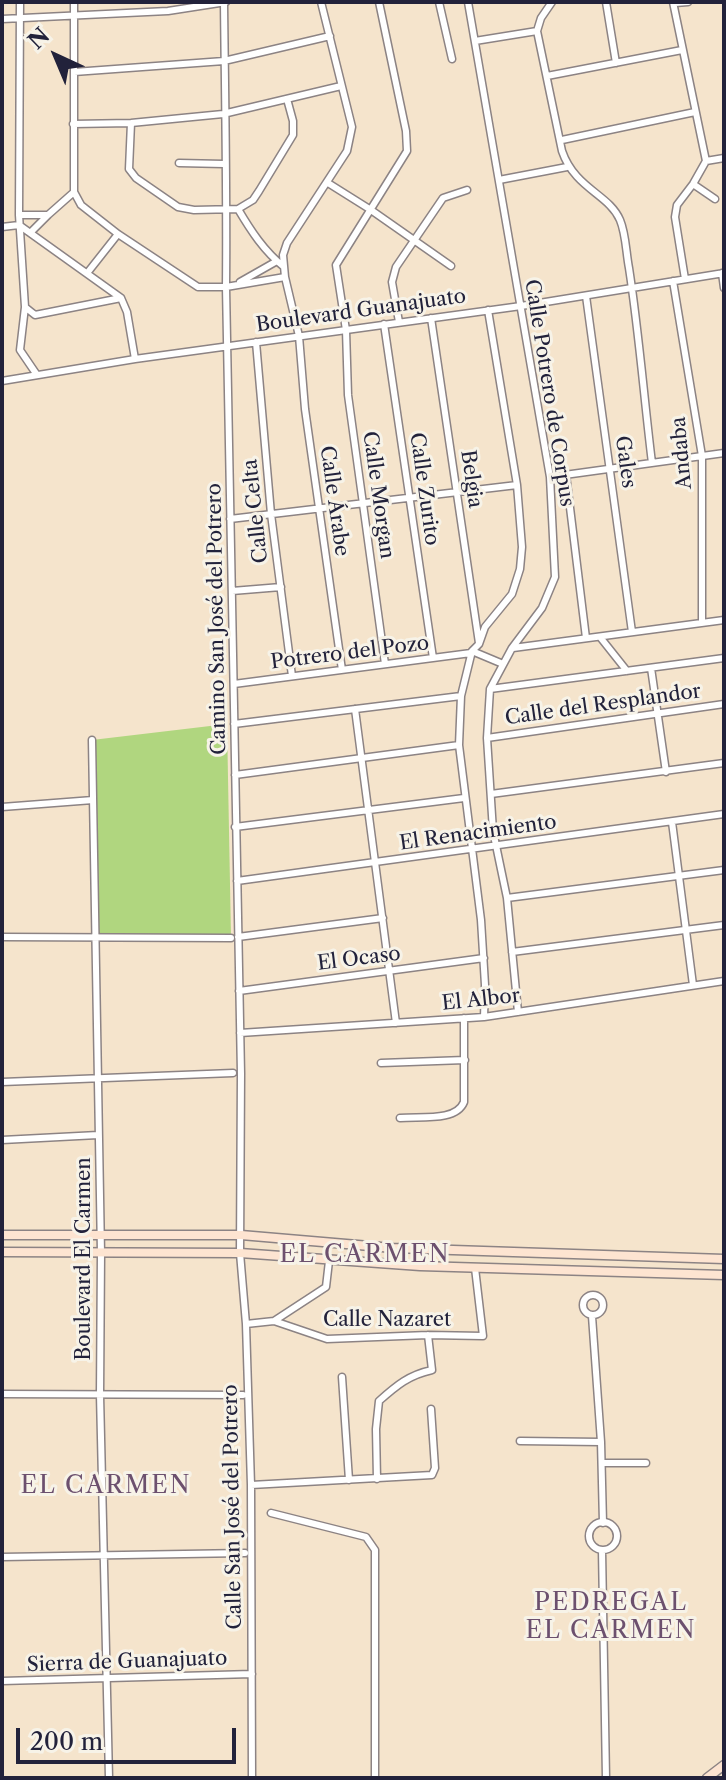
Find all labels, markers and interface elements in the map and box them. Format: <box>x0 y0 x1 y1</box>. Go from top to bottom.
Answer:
north arrow <box>16 16 96 96</box>
text: N <box>23 22 55 55</box>
street label: Calle Potrero de Corpus <box>519 278 579 508</box>
street label: Boulevard Guanajuato <box>255 284 467 338</box>
street label: Andaba <box>667 416 697 490</box>
street label: Calle Morgan <box>357 430 399 560</box>
street label: Calle Zurito <box>404 431 444 547</box>
street label: Gales <box>609 434 641 490</box>
street label: Calle Árabe <box>314 444 354 558</box>
street label: Belgia <box>455 448 487 510</box>
street label: Calle Celta <box>239 458 273 564</box>
street label: Camino San José del Potrero <box>203 483 231 755</box>
street label: Potrero del Pozo <box>269 631 431 675</box>
street label: Calle del Resplandor <box>503 679 703 731</box>
street label: El Renacimiento <box>398 810 558 856</box>
street label: El Ocaso <box>316 942 402 976</box>
street label: El Albor <box>441 984 521 1016</box>
street label: Boulevard El Carmen <box>72 1157 96 1361</box>
district label: EL CARMEN <box>279 1241 451 1269</box>
street label: Calle Nazaret <box>323 1308 451 1332</box>
street label: Calle San José del Potrero <box>219 1384 247 1630</box>
district label: EL CARMEN <box>20 1472 192 1500</box>
district label: PEDREGAL EL CARMEN <box>525 1589 697 1645</box>
street label: Sierra de Guanajuato <box>26 1647 228 1677</box>
scale bar <box>20 1712 240 1762</box>
text: 200 m <box>30 1727 103 1756</box>

